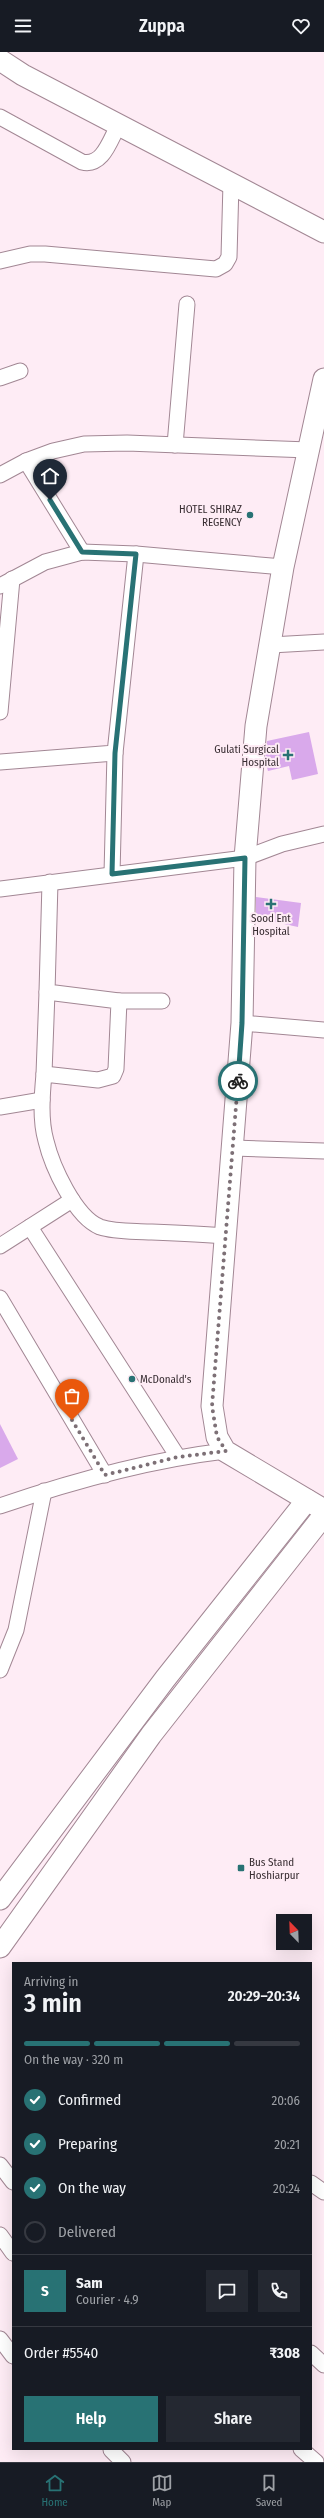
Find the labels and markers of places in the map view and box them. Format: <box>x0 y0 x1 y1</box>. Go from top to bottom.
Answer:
pin <box>33 459 67 500</box>
place label: HOTEL SHIRAZ REGENCY <box>179 503 243 529</box>
marker: HOTEL SHIRAZ REGENCY <box>245 510 255 520</box>
place label: Gulati Surgical Hospital <box>214 743 279 769</box>
marker: Gulati Surgical Hospital <box>282 749 294 761</box>
marker: Sood Ent Hospital <box>265 898 277 910</box>
place label: Sood Ent Hospital <box>251 912 291 938</box>
place label: McDonald's <box>140 1373 192 1386</box>
marker: McDonald's <box>127 1374 137 1384</box>
pin <box>55 1379 89 1420</box>
place label: Bus Stand Hoshiarpur <box>249 1856 300 1882</box>
marker: Bus Stand Hoshiarpur <box>236 1863 246 1873</box>

